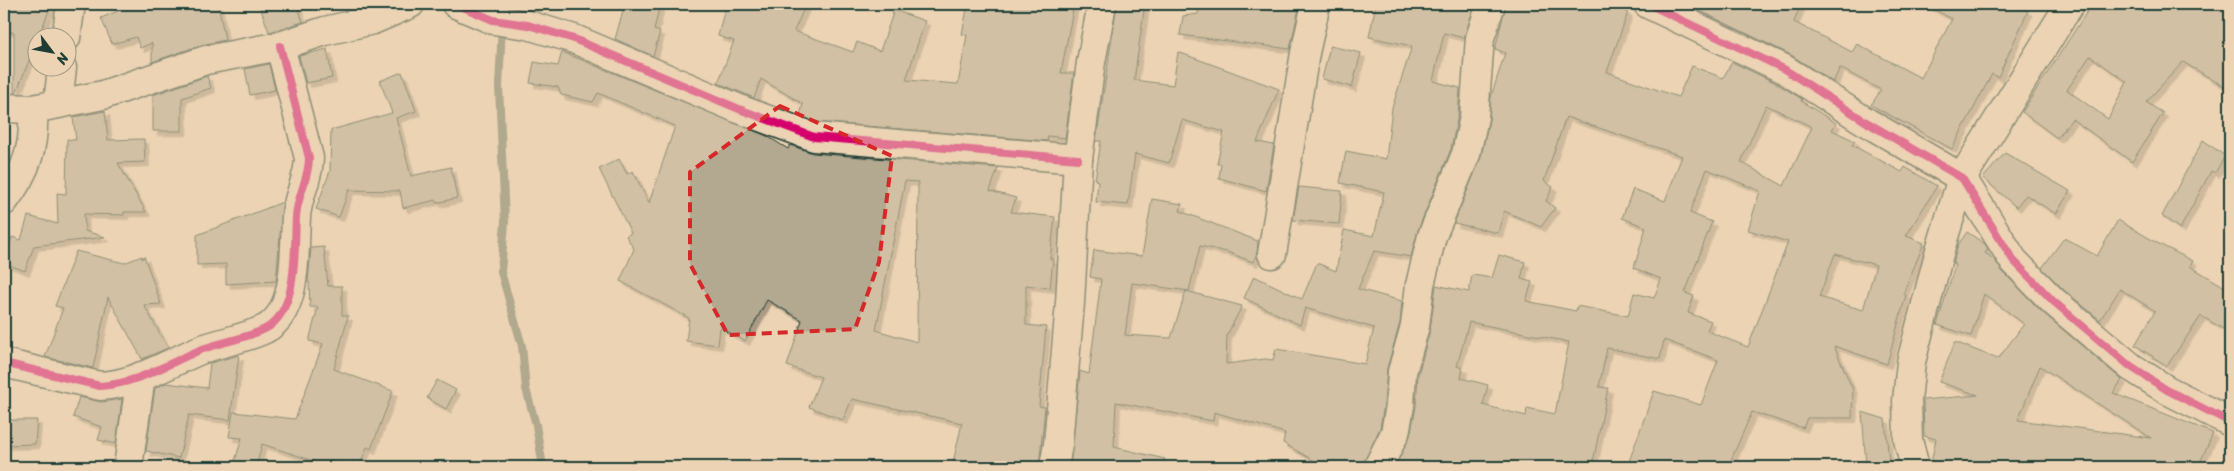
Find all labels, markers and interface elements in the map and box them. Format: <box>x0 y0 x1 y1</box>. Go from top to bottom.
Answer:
north arrow <box>28 28 78 78</box>
text: N <box>49 47 76 70</box>

